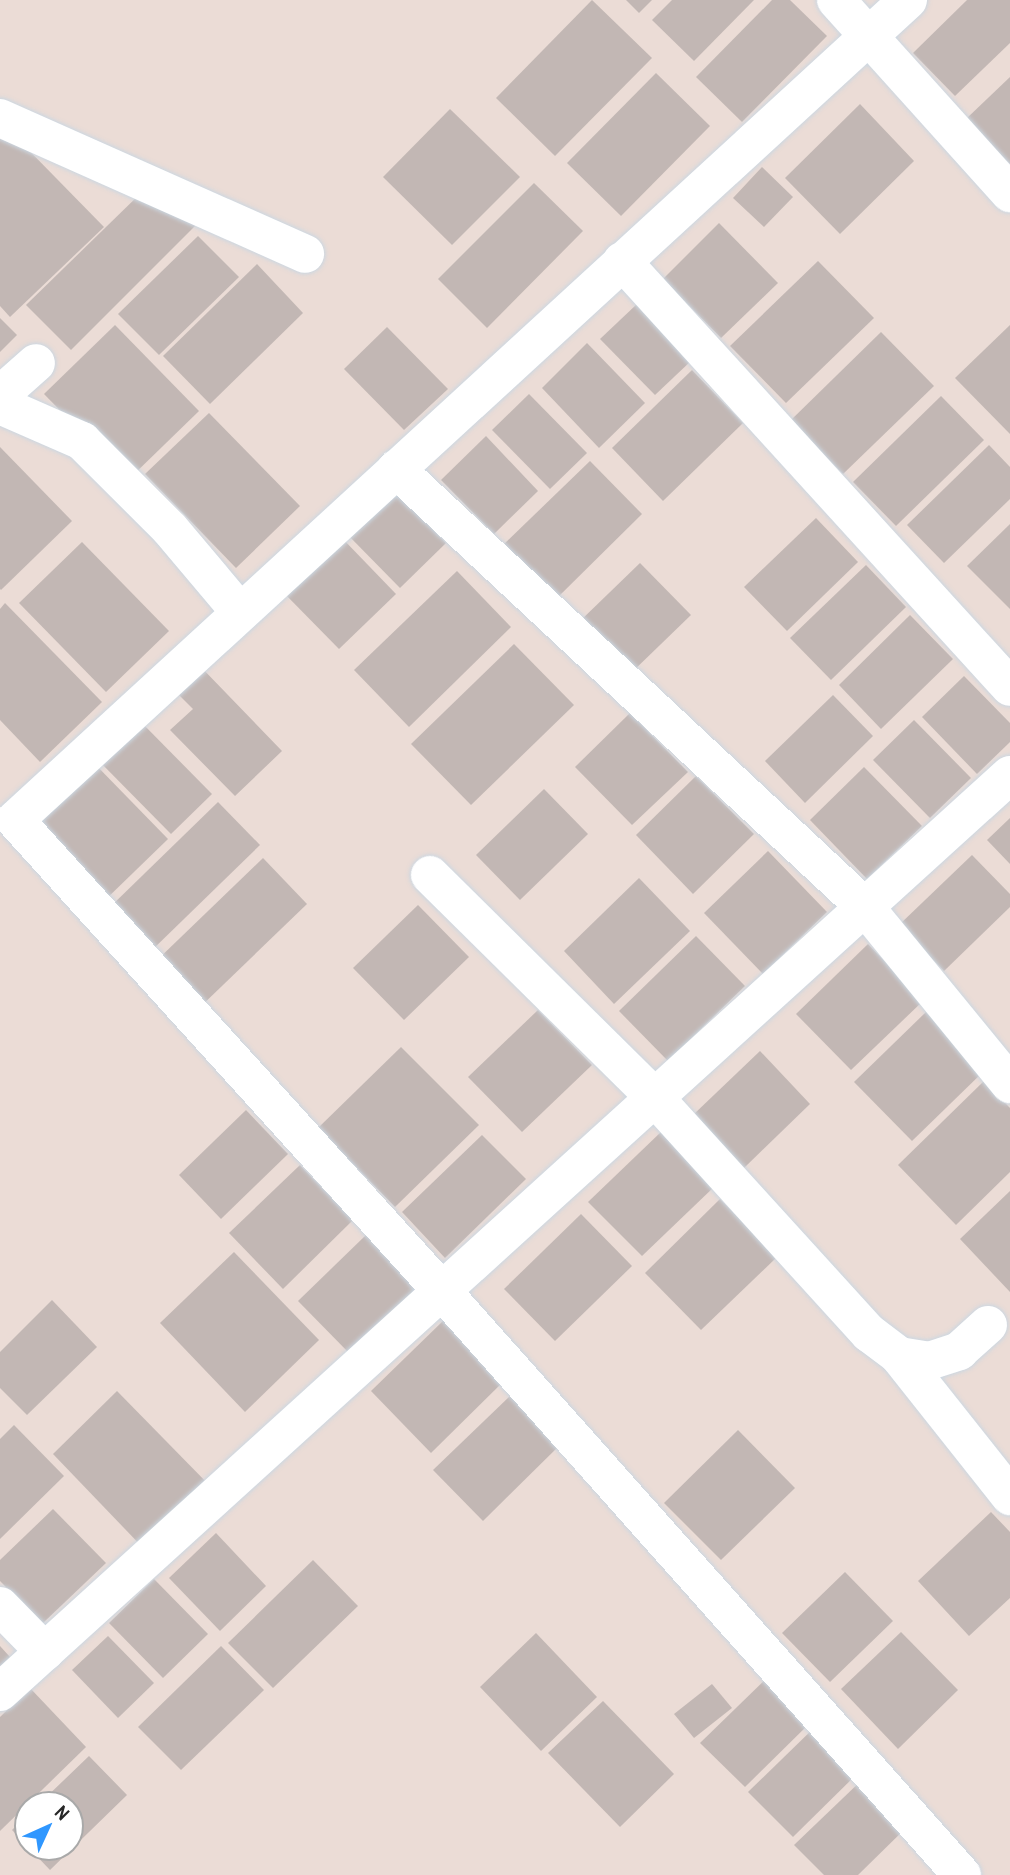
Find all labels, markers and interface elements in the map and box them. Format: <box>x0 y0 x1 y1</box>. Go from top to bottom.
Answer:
north arrow <box>14 1791 84 1861</box>
text: N <box>49 1799 76 1826</box>

